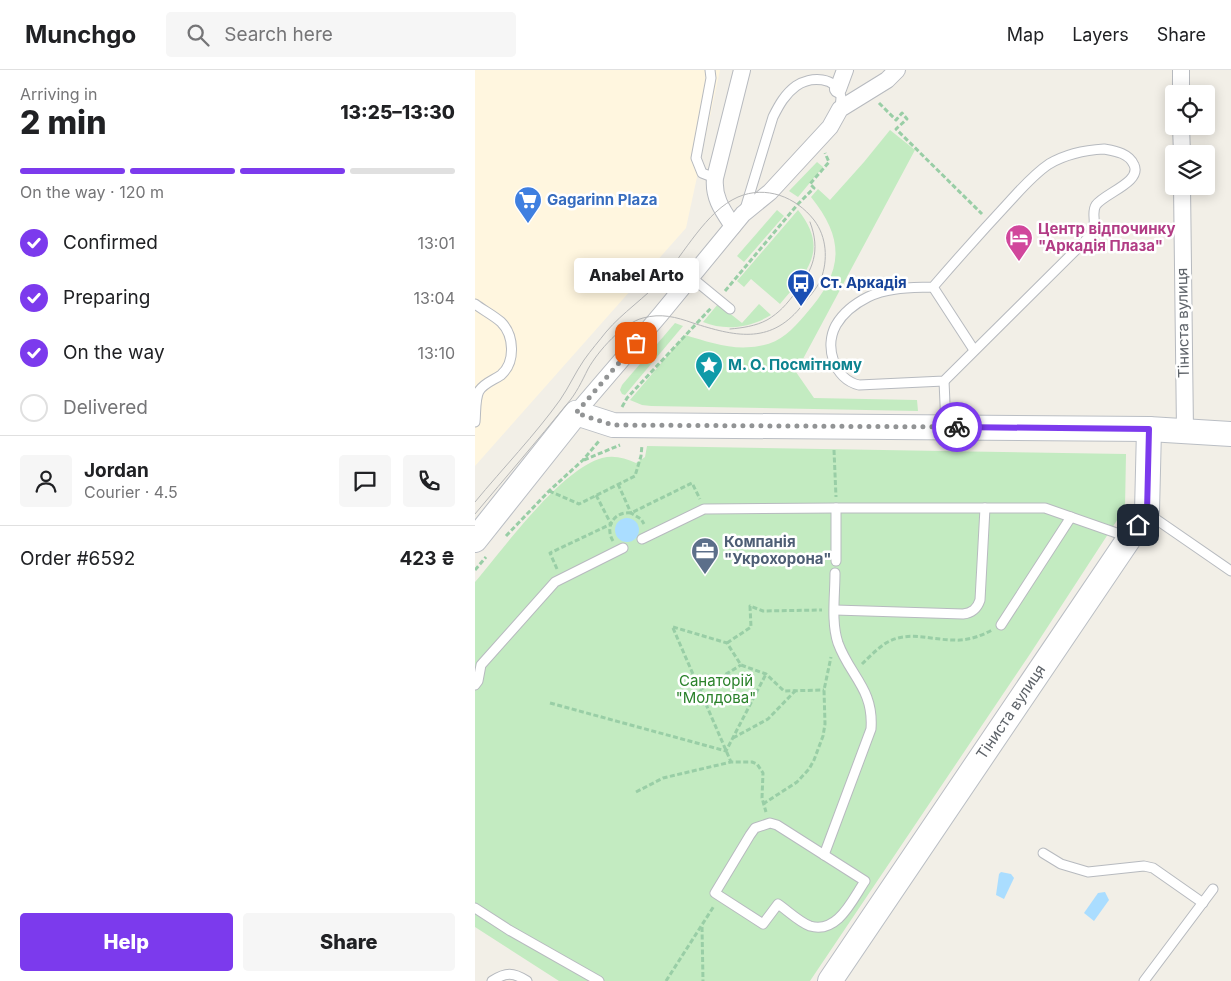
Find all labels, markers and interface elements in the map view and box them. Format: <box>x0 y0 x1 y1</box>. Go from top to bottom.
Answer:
search box <box>166 12 516 57</box>
text: Munchgo <box>25 20 136 49</box>
icon: search <box>184 21 212 49</box>
text: Search here <box>224 23 333 46</box>
text: Map <box>1007 24 1044 45</box>
text: Layers <box>1072 24 1129 45</box>
text: Share <box>1157 24 1206 45</box>
text: Arriving in <box>20 84 97 104</box>
map controls <box>1165 85 1215 195</box>
button: locate <box>1165 85 1215 135</box>
text: 13:25–13:30 <box>340 101 455 124</box>
text: 2 min <box>20 103 106 142</box>
button: layers <box>1165 145 1215 195</box>
text: On the way · 120 m <box>20 182 164 202</box>
supermarket icon: Gagarinn Plaza <box>513 185 543 224</box>
place label: Gagarinn Plaza <box>547 190 657 209</box>
place label: Центр відпочинку "Аркадія Плаза" <box>1038 219 1175 255</box>
hotel icon: Центр відпочинку "Аркадія Плаза" <box>1004 223 1034 262</box>
icon: check <box>20 229 48 257</box>
text: Confirmed <box>63 231 158 254</box>
text: 13:01 <box>417 233 455 253</box>
callout: Anabel Arto <box>574 258 699 293</box>
text: Anabel Arto <box>589 265 684 285</box>
bus stop icon: Ст. Аркадія <box>786 268 816 307</box>
street label: Тіниста вулиця <box>1172 268 1193 378</box>
place label: Ст. Аркадія <box>820 273 907 292</box>
icon: check <box>20 284 48 312</box>
text: Preparing <box>63 286 150 309</box>
text: 13:04 <box>414 288 455 308</box>
pin <box>615 322 657 364</box>
icon: bag <box>622 329 650 357</box>
icon: check <box>20 339 48 367</box>
text: On the way <box>63 341 165 364</box>
text: 13:10 <box>417 343 455 363</box>
place icon: М. О. Посмітному <box>694 350 724 389</box>
place label: М. О. Посмітному <box>728 355 862 374</box>
text: Delivered <box>63 396 148 419</box>
courier <box>932 402 982 452</box>
icon: bike <box>943 413 971 441</box>
button: person <box>20 455 72 507</box>
button: chat <box>339 455 391 507</box>
button: phone <box>403 455 455 507</box>
text: Jordan <box>84 459 149 482</box>
text: Courier · 4.5 <box>84 482 178 502</box>
pin <box>1117 504 1159 546</box>
icon: home <box>1124 511 1152 539</box>
place label: Компанія "Укрохорона" <box>724 532 831 568</box>
office icon: Компанія "Укрохорона" <box>690 536 720 575</box>
text: Order #6592 <box>20 547 135 570</box>
text: 423 ₴ <box>399 547 455 570</box>
street label: Тіниста вулиця <box>972 661 1049 763</box>
park label: Санаторій "Молдова" <box>676 671 756 707</box>
button: Help <box>20 913 233 971</box>
button: Share <box>243 913 455 971</box>

